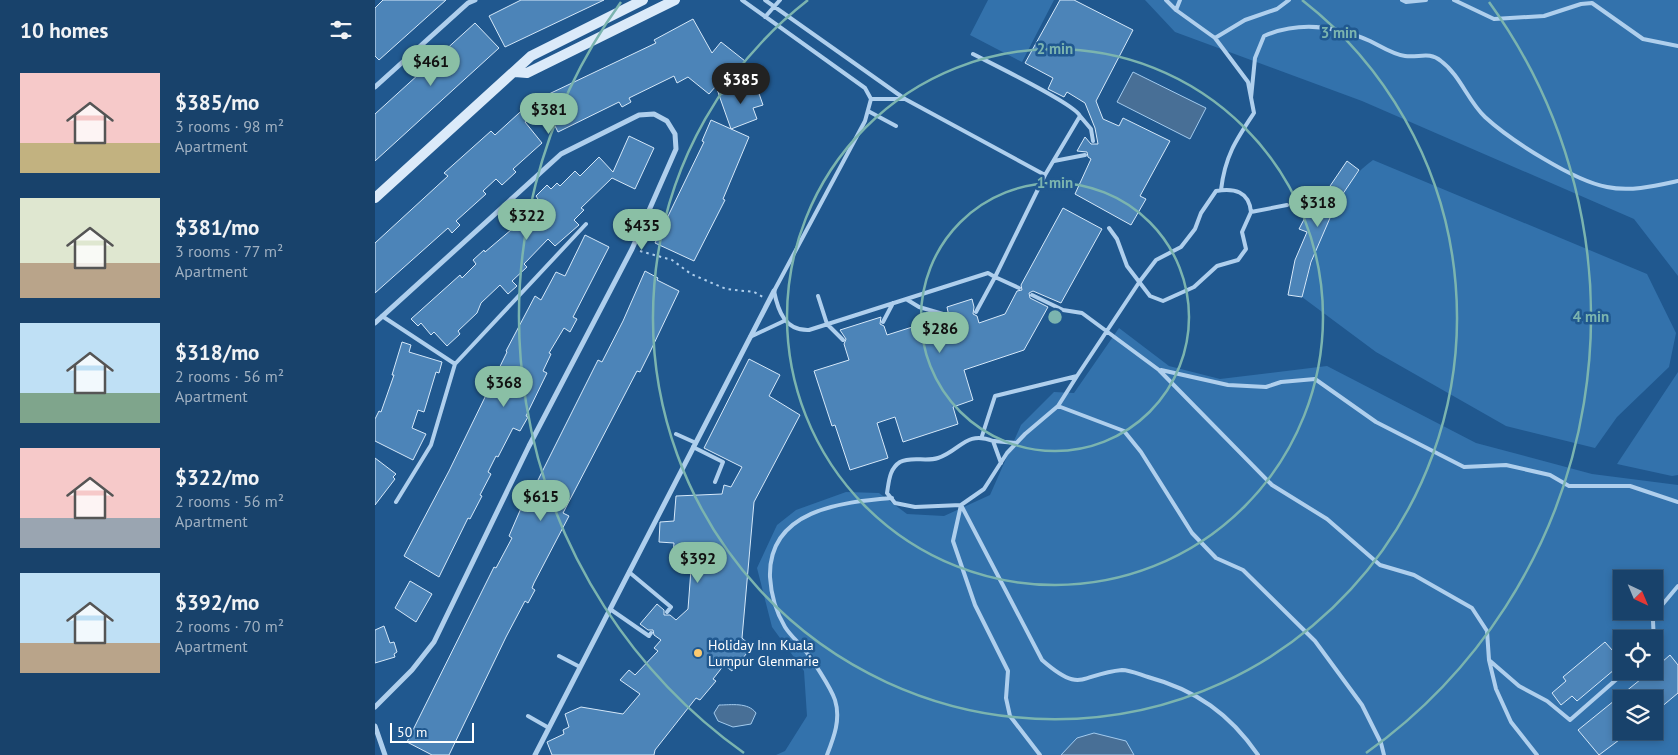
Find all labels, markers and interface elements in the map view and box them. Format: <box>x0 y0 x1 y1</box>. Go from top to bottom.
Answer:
icon: filters <box>327 16 355 44</box>
text: 10 homes <box>20 17 108 44</box>
text: 3 min <box>1321 23 1357 42</box>
text: 2 min <box>1037 39 1073 58</box>
pin: $461 <box>401 44 461 87</box>
text: $461 <box>413 51 449 71</box>
pin: $385 <box>711 62 771 105</box>
text: $385 <box>723 69 759 89</box>
text: $385/mo <box>175 89 259 116</box>
pin: $381 <box>519 92 579 135</box>
icon: home <box>60 93 120 153</box>
text: $381 <box>531 99 567 119</box>
text: 3 rooms · 98 m² <box>175 116 284 136</box>
text: Apartment <box>175 136 248 156</box>
text: 1 min <box>1037 173 1073 192</box>
pin: $318 <box>1288 186 1348 228</box>
text: $318 <box>1300 192 1336 212</box>
pin: $322 <box>497 198 557 241</box>
text: $322 <box>509 205 545 225</box>
pin: $435 <box>612 208 672 251</box>
text: $381/mo <box>175 214 259 241</box>
text: $435 <box>624 215 660 235</box>
icon: home <box>60 218 120 278</box>
text: 3 rooms · 77 m² <box>175 241 283 261</box>
text: Apartment <box>175 261 248 281</box>
text: 4 min <box>1573 307 1609 326</box>
centre of rings <box>1046 308 1064 326</box>
pin: $286 <box>910 312 970 354</box>
text: $286 <box>922 318 958 338</box>
text: $318/mo <box>175 339 259 366</box>
icon: home <box>60 343 120 403</box>
text: 2 rooms · 56 m² <box>175 366 284 386</box>
pin: $368 <box>474 366 534 408</box>
text: $368 <box>486 372 522 392</box>
text: Apartment <box>175 386 248 406</box>
text: $322/mo <box>175 464 259 491</box>
icon: home <box>60 468 120 528</box>
pin: $615 <box>511 480 571 522</box>
text: $615 <box>523 486 559 506</box>
text: 2 rooms · 56 m² <box>175 491 284 511</box>
text: Apartment <box>175 511 248 531</box>
pin: $392 <box>668 542 728 584</box>
text: $392 <box>680 548 716 568</box>
north arrow <box>1613 570 1663 620</box>
map controls <box>1613 570 1663 740</box>
text: $392/mo <box>175 589 259 616</box>
icon: home <box>60 593 120 653</box>
text: 2 rooms · 70 m² <box>175 616 284 636</box>
button: locate <box>1613 630 1663 680</box>
text: Apartment <box>175 636 248 656</box>
place label: Holiday Inn Kuala Lumpur Glenmarie <box>708 636 819 670</box>
marker: Holiday Inn Kuala Lumpur Glenmarie <box>692 647 704 659</box>
button: layers <box>1613 690 1663 740</box>
scale bar <box>390 720 474 743</box>
text: 50 m <box>397 723 427 741</box>

